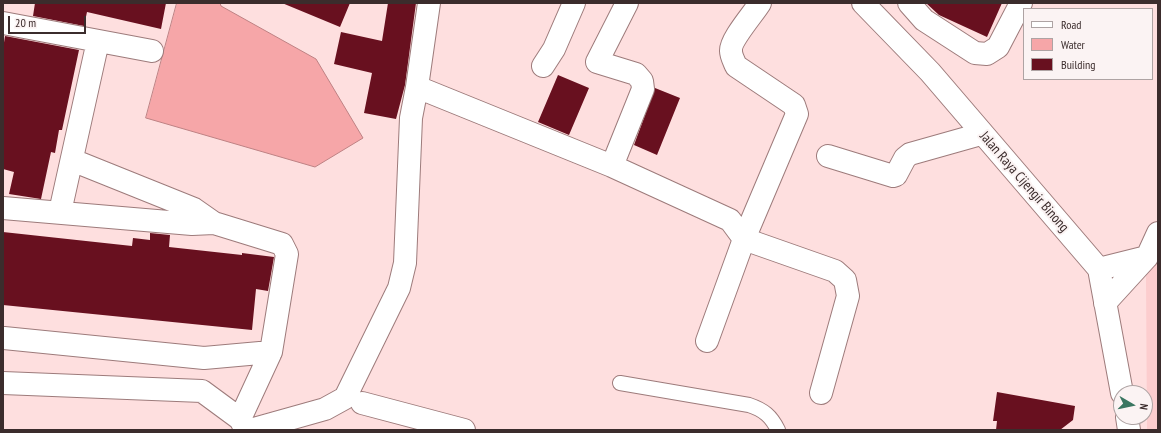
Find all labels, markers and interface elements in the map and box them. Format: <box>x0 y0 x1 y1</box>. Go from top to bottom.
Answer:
scale bar <box>10 8 88 34</box>
legend <box>1023 8 1153 80</box>
text: 20 m <box>15 15 36 30</box>
text: Road <box>1061 17 1081 32</box>
text: Water <box>1061 37 1085 52</box>
text: Building <box>1061 57 1096 72</box>
street label: Jalan Raya Cijengir Binong <box>976 128 1072 236</box>
north arrow <box>1113 385 1153 425</box>
text: N <box>1136 403 1151 411</box>

